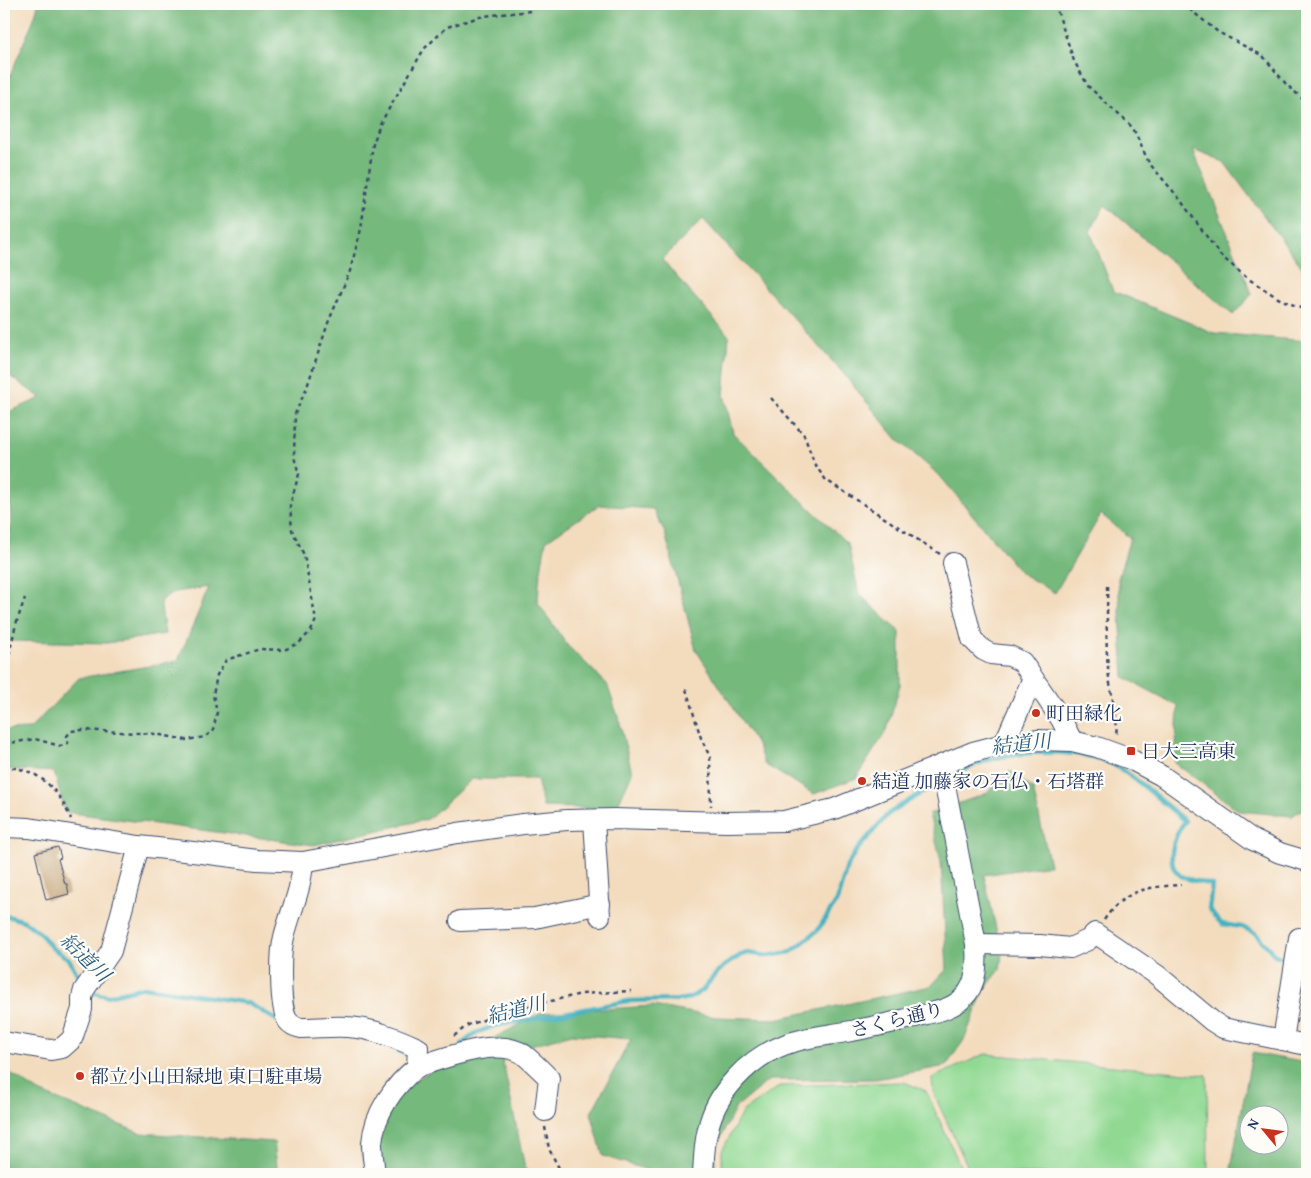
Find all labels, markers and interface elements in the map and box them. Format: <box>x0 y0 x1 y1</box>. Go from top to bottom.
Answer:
place label: 町田緑化 <box>1046 699 1122 727</box>
marker: 町田緑化 <box>1030 707 1042 719</box>
water label: 結道川 <box>990 725 1054 761</box>
place label: 日大三高東 <box>1141 737 1236 765</box>
marker: 日大三高東 <box>1125 745 1137 757</box>
place label: 結道 加藤家の石仏・石塔群 <box>872 767 1104 795</box>
marker: 結道 加藤家の石仏・石塔群 <box>856 775 868 787</box>
water label: 結道川 <box>54 926 119 990</box>
water label: 結道川 <box>483 987 551 1030</box>
street label: さくら通り <box>848 994 946 1044</box>
place label: 都立小山田緑地 東口駐車場 <box>90 1062 322 1090</box>
marker: 都立小山田緑地 東口駐車場 <box>74 1070 86 1082</box>
north arrow <box>1238 1106 1288 1156</box>
text: N <box>1242 1114 1264 1133</box>

